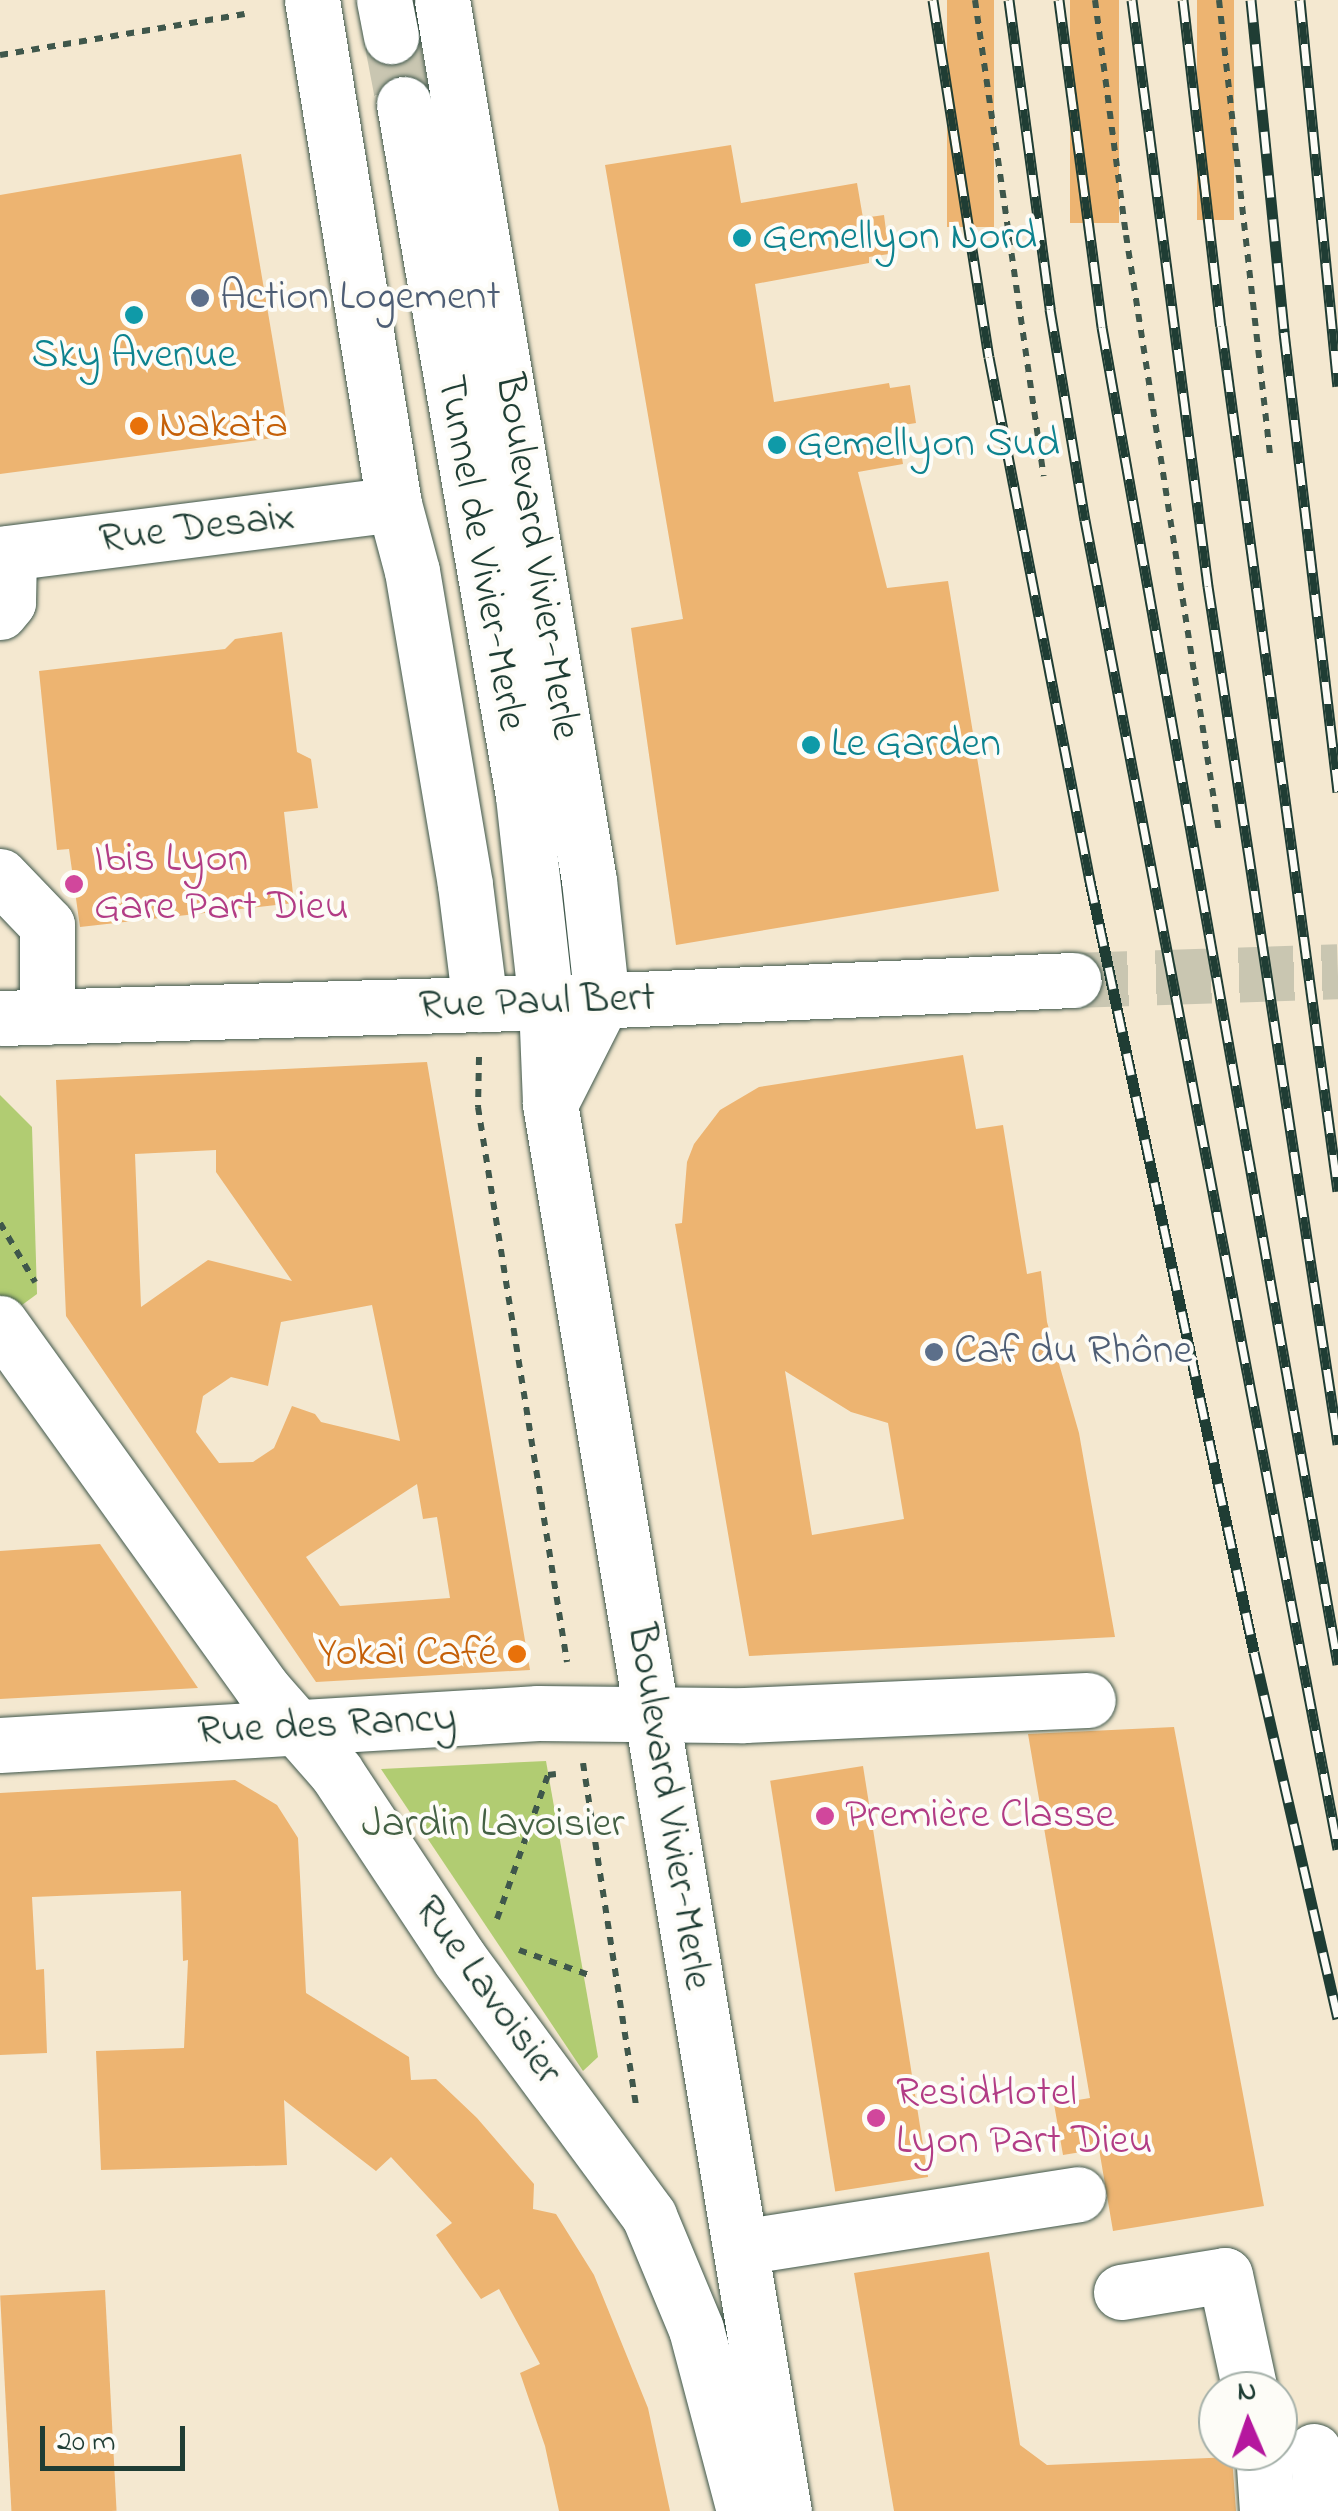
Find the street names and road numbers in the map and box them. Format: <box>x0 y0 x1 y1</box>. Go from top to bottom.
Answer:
street label: Boulevard Vivier-Merle <box>482 370 590 744</box>
street label: Tunnel de Vivier-Merle <box>424 371 536 735</box>
street label: Rue Desaix <box>96 492 298 566</box>
street label: Rue Paul Bert <box>418 974 656 1032</box>
street label: Boulevard Vivier-Merle <box>614 1620 722 1994</box>
street label: Rue des Rancy <box>196 1694 458 1758</box>
street label: Rue Lavoisier <box>402 1887 572 2095</box>

